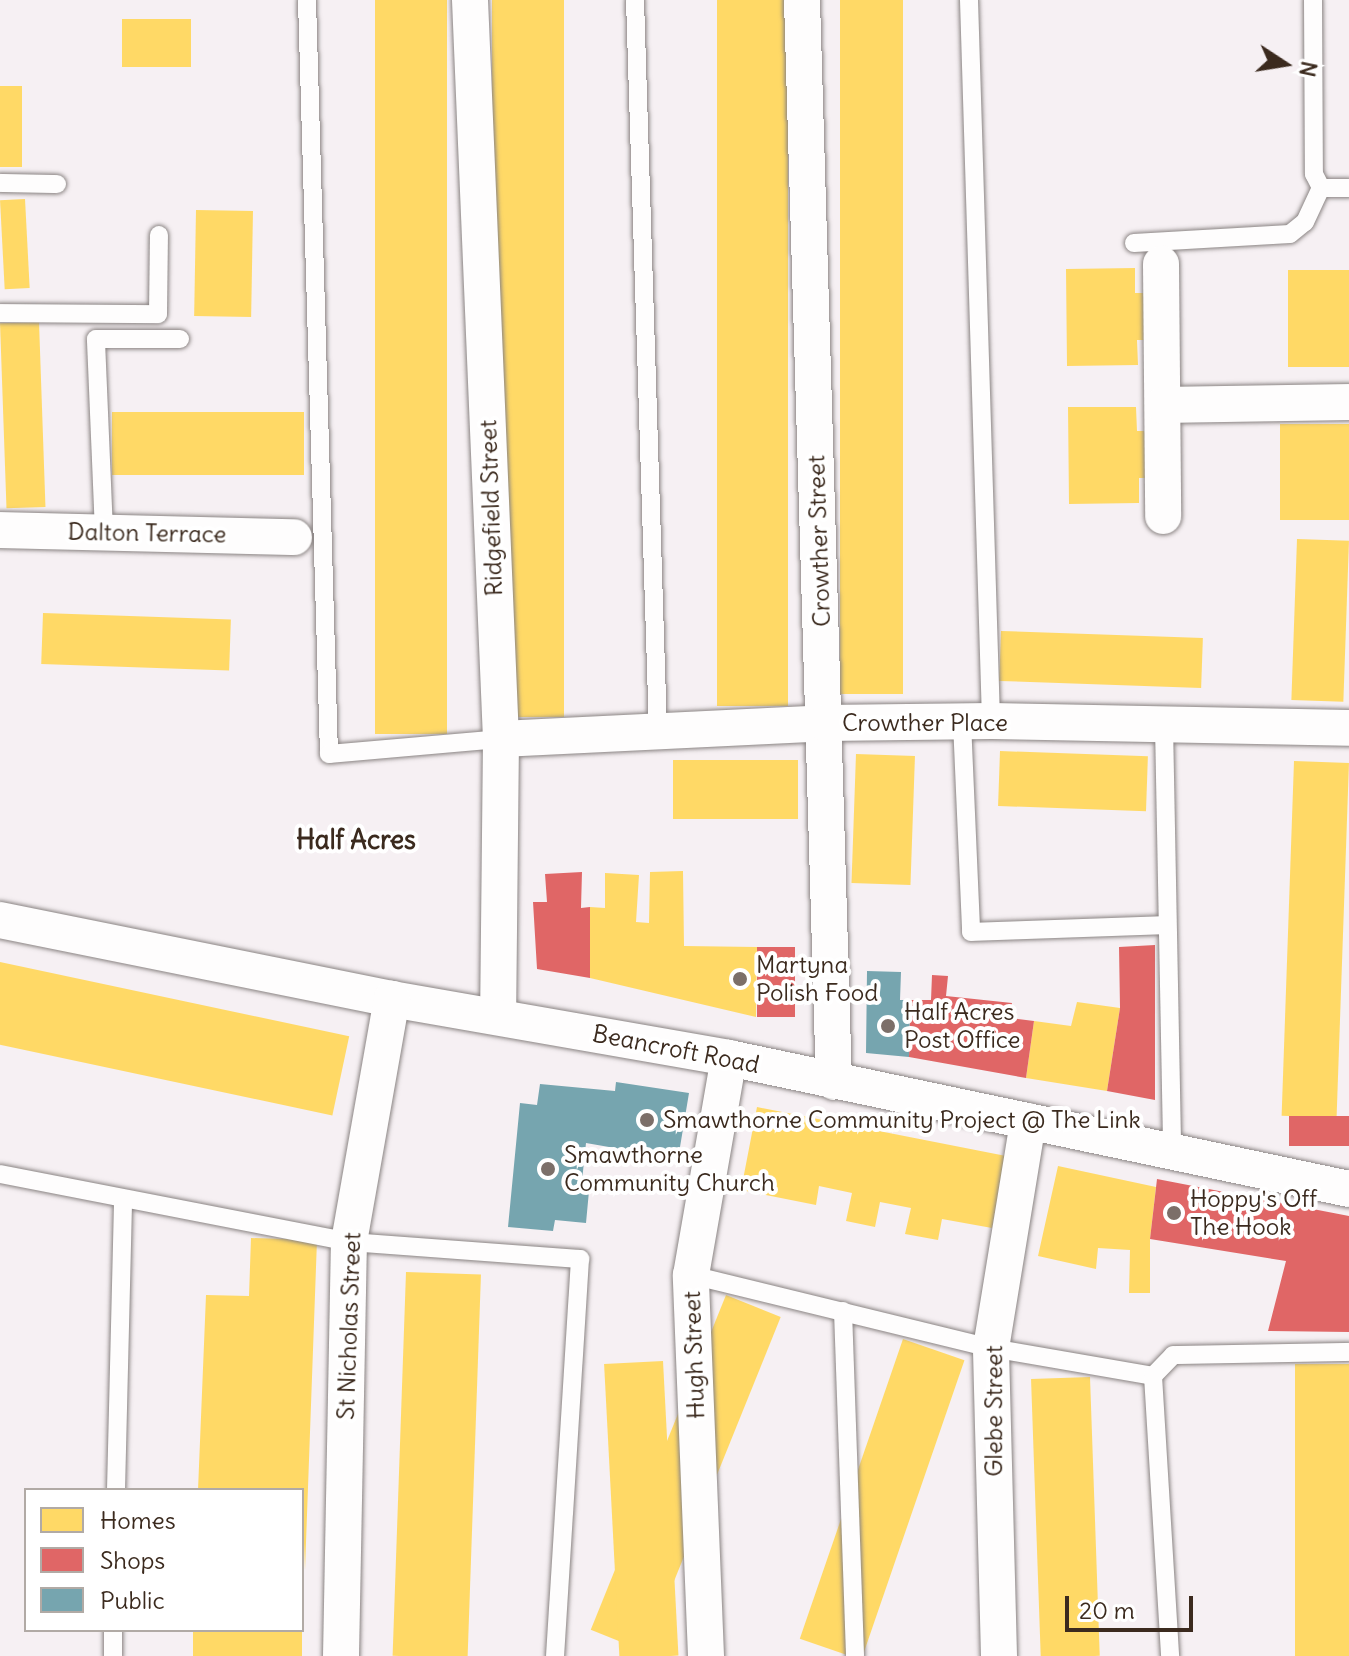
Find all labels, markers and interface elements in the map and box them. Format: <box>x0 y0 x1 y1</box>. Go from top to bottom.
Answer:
north arrow <box>1245 24 1325 104</box>
text: N <box>1293 59 1324 79</box>
street label: Ridgefield Street <box>474 419 508 597</box>
street label: Crowther Street <box>802 455 836 627</box>
street label: Dalton Terrace <box>67 517 227 549</box>
street label: Crowther Place <box>842 709 1008 737</box>
district label: Half Acres <box>296 824 416 856</box>
place label: Martyna Polish Food <box>756 951 878 1007</box>
marker: Martyna Polish Food <box>731 970 749 988</box>
place label: Half Acres Post Office <box>904 998 1020 1054</box>
marker: Half Acres Post Office <box>879 1017 897 1035</box>
street label: Beancroft Road <box>590 1019 762 1079</box>
place label: Smawthorne Community Project @ The Link <box>663 1106 1141 1134</box>
marker: Smawthorne Community Project @ The Link <box>638 1111 656 1129</box>
place label: Smawthorne Community Church <box>564 1141 775 1197</box>
marker: Smawthorne Community Church <box>539 1160 557 1178</box>
place label: Hoppy's Off The Hook <box>1190 1185 1317 1241</box>
marker: Hoppy's Off The Hook <box>1165 1204 1183 1222</box>
street label: St Nicholas Street <box>331 1232 367 1420</box>
street label: Hugh Street <box>677 1290 711 1420</box>
street label: Glebe Street <box>980 1345 1008 1477</box>
legend <box>24 1488 304 1632</box>
text: Homes <box>100 1505 176 1535</box>
text: Shops <box>100 1545 165 1575</box>
scale bar <box>1069 1580 1197 1630</box>
text: Public <box>100 1585 165 1615</box>
text: 20 m <box>1079 1595 1135 1625</box>

